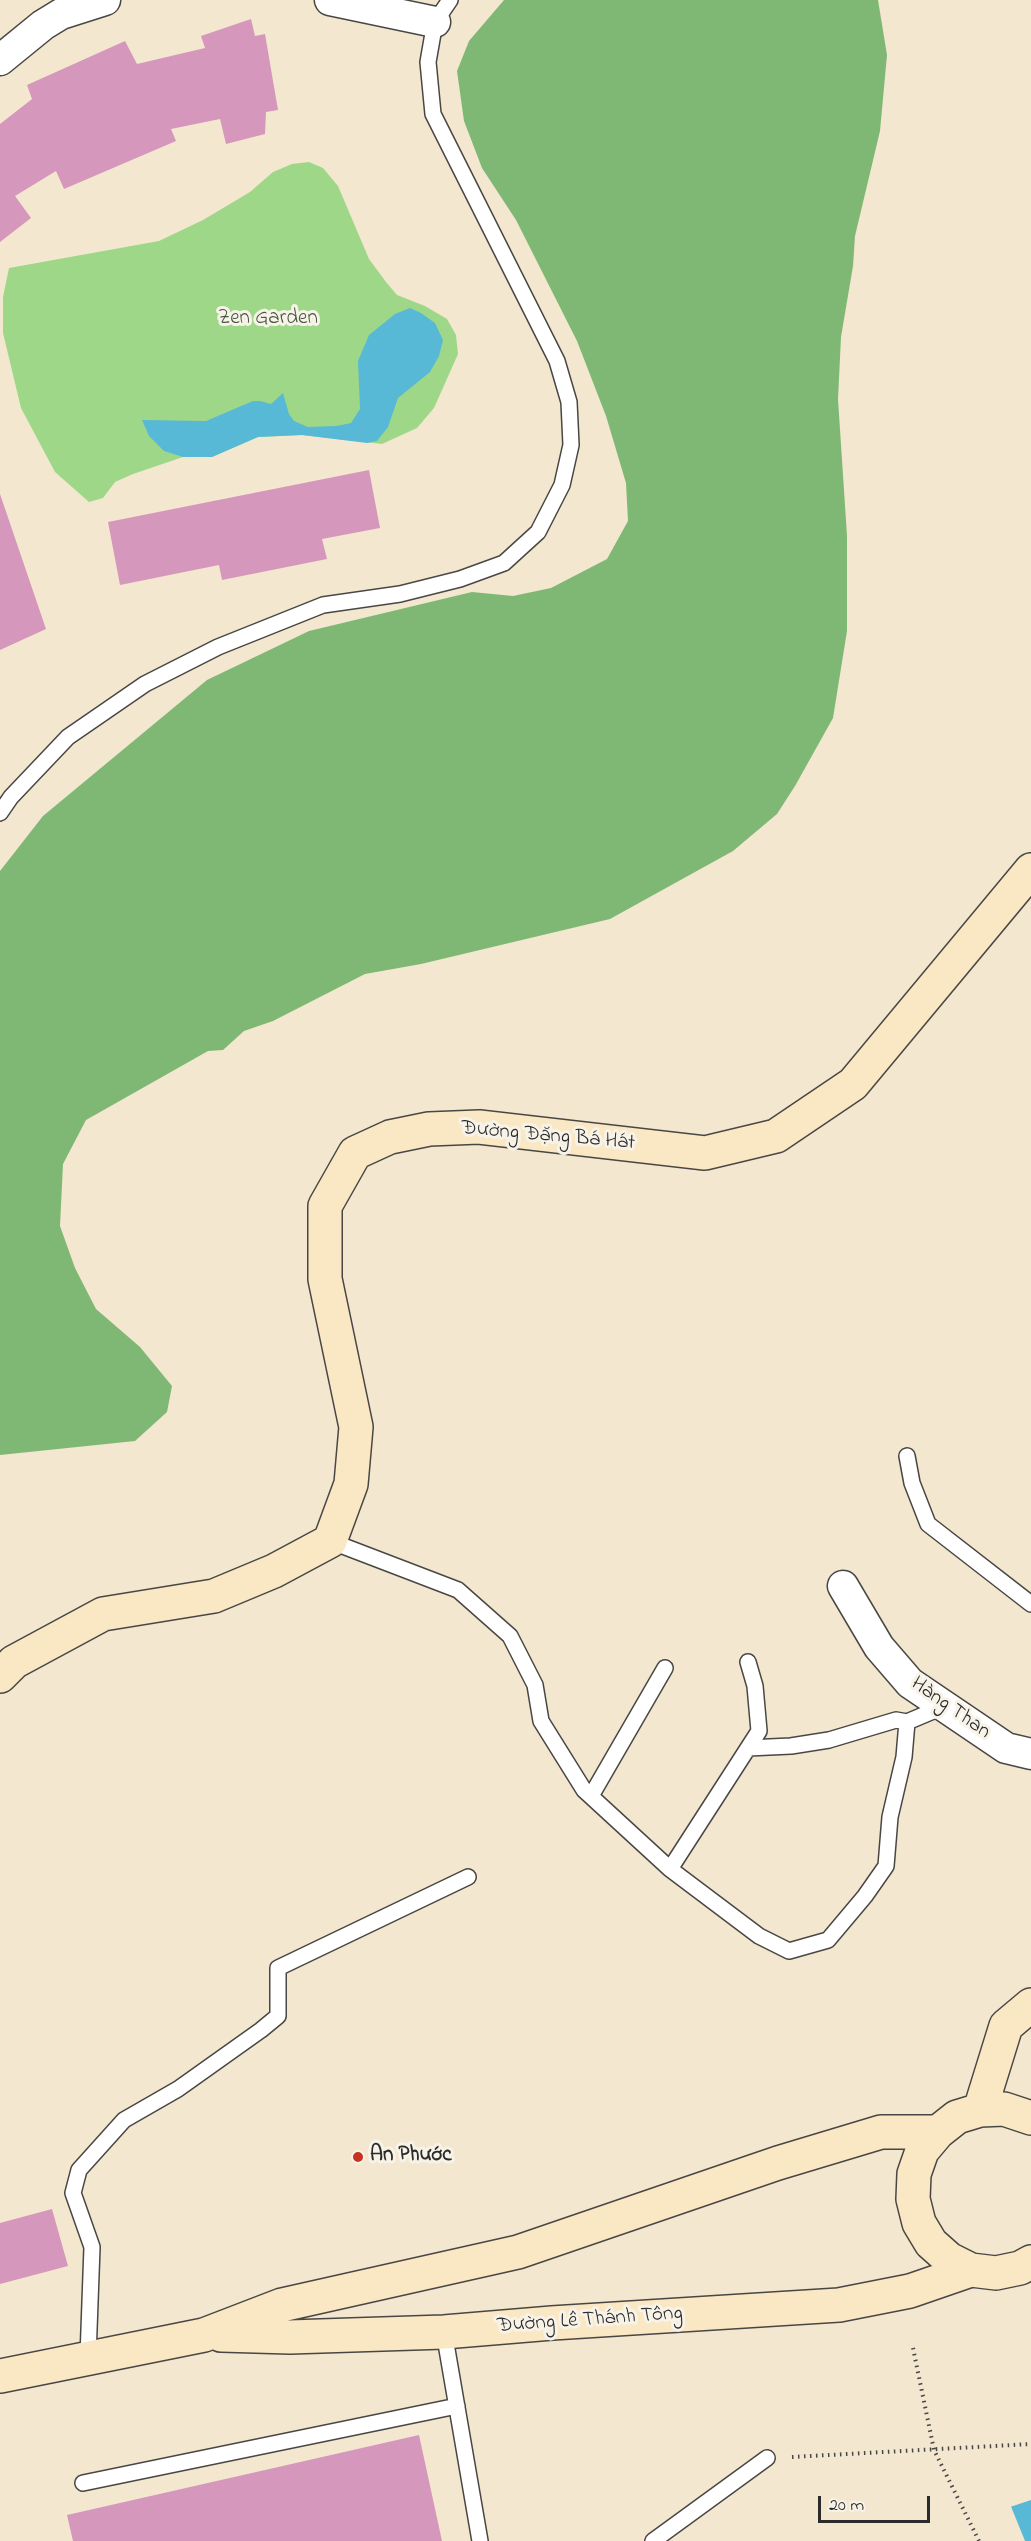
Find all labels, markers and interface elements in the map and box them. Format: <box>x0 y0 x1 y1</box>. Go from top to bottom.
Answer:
park label: Zen Garden <box>218 307 318 333</box>
street label: Đường Đặng Bá Hát <box>460 1117 636 1157</box>
street label: Hàng Than <box>905 1672 995 1746</box>
place label: An Phước <box>370 2144 452 2170</box>
marker: An Phước <box>351 2150 365 2164</box>
street label: Đường Lê Thánh Tông <box>496 2302 684 2340</box>
scale bar <box>821 2484 934 2522</box>
text: 20 m <box>829 2493 864 2519</box>

